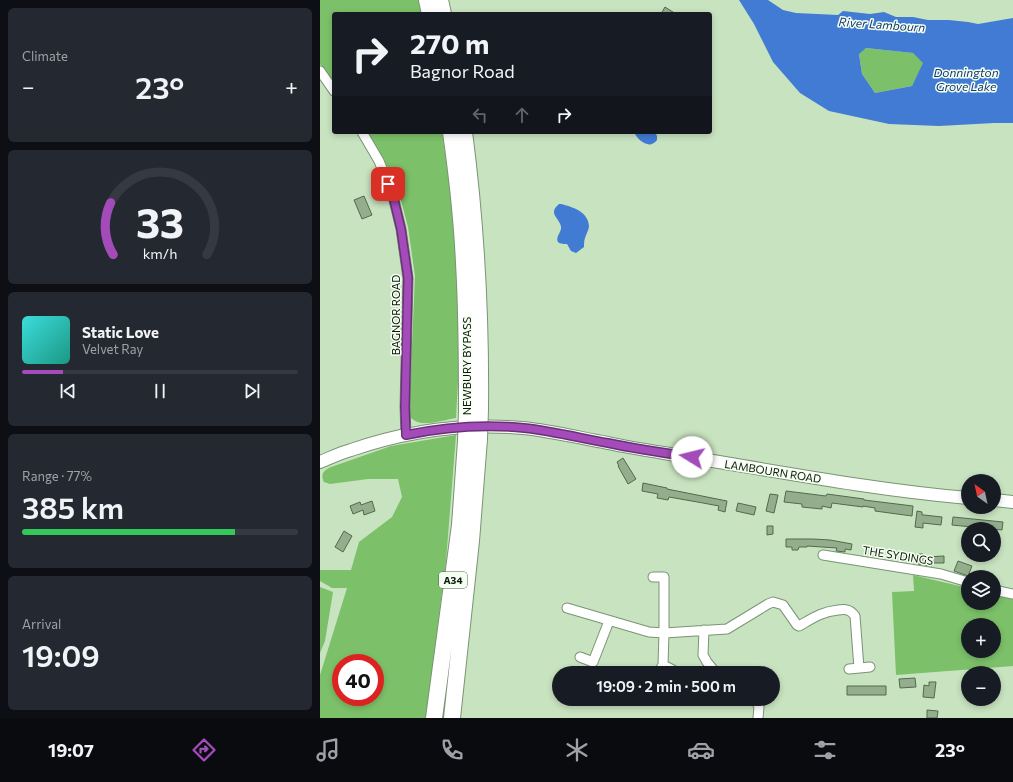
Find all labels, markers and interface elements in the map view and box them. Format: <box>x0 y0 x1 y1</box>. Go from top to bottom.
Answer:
water label: River Lambourn <box>838 14 926 34</box>
text: 270 m <box>410 26 489 60</box>
icon: right <box>344 28 396 80</box>
text: Climate <box>22 48 68 64</box>
text: Bagnor Road <box>410 60 515 82</box>
water label: Donnington Grove Lake <box>933 65 999 93</box>
text: 23° <box>135 68 184 105</box>
text: − <box>22 73 35 100</box>
text: + <box>285 73 298 100</box>
icon: left <box>469 104 491 126</box>
icon: ahead <box>511 104 533 126</box>
icon: right <box>553 104 575 126</box>
pin <box>371 167 405 201</box>
icon: arrive <box>377 173 399 195</box>
text: 33 <box>136 196 184 247</box>
text: km/h <box>143 244 177 262</box>
street label: BAGNOR ROAD <box>389 275 402 355</box>
street label: NEWBURY BYPASS <box>460 317 473 415</box>
text: Static Love <box>82 323 159 341</box>
text: Velvet Ray <box>82 341 143 357</box>
icon: previous <box>57 380 79 402</box>
icon: pause <box>149 380 171 402</box>
icon: next <box>241 380 263 402</box>
position arrow <box>671 436 713 478</box>
street label: LAMBOURN ROAD <box>724 457 822 485</box>
text: Range · 77% <box>22 468 92 484</box>
north arrow <box>961 474 1001 514</box>
map controls <box>961 474 1001 706</box>
text: 385 km <box>22 488 124 525</box>
button: search <box>961 522 1001 562</box>
street label: THE SYDINGS <box>862 543 934 567</box>
button: layers <box>961 570 1001 610</box>
road number: A34 <box>439 572 467 588</box>
text: Arrival <box>22 616 61 632</box>
button: + <box>961 618 1001 658</box>
text: 19:09 <box>22 636 100 673</box>
speed limit sign: 40 <box>332 654 384 706</box>
button: − <box>961 666 1001 706</box>
text: 19:09 · 2 min · 500 m <box>596 677 736 695</box>
icon: directions <box>190 736 218 764</box>
icon: music <box>314 736 342 764</box>
icon: phone <box>438 736 466 764</box>
icon: climate <box>563 736 591 764</box>
icon: car <box>687 736 715 764</box>
icon: filters <box>811 736 839 764</box>
text: 19:07 <box>48 739 94 761</box>
text: 23° <box>935 739 965 761</box>

